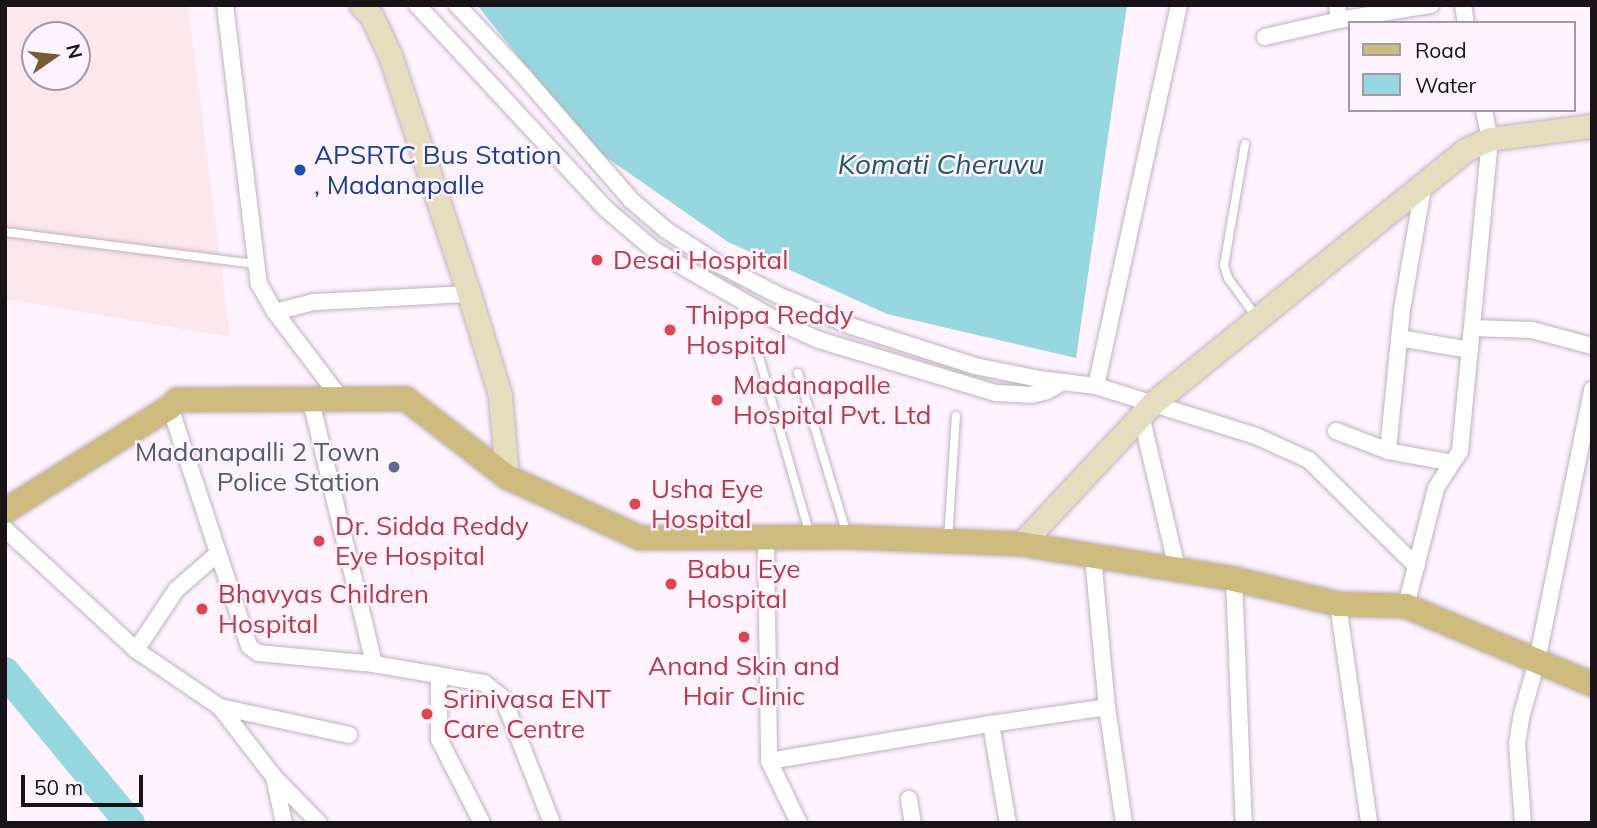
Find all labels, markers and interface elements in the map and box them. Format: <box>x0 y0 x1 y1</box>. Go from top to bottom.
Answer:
north arrow <box>21 21 91 91</box>
legend <box>1348 21 1576 112</box>
text: Road <box>1415 37 1466 63</box>
text: N <box>61 42 88 61</box>
text: Water <box>1415 72 1476 98</box>
place label: APSRTC Bus Station , Madanapalle <box>314 139 561 200</box>
water label: Komati Cheruvu <box>838 147 1044 181</box>
marker: APSRTC Bus Station , Madanapalle <box>292 162 308 178</box>
place label: Desai Hospital <box>613 244 788 276</box>
marker: Desai Hospital <box>587 250 607 270</box>
place label: Thippa Reddy Hospital <box>686 299 854 360</box>
marker: Thippa Reddy Hospital <box>660 320 680 340</box>
place label: Madanapalle Hospital Pvt. Ltd <box>733 369 931 430</box>
marker: Madanapalle Hospital Pvt. Ltd <box>707 390 727 410</box>
place label: Madanapalli 2 Town Police Station <box>135 436 380 498</box>
marker: Madanapalli 2 Town Police Station <box>386 459 402 475</box>
place label: Usha Eye Hospital <box>651 473 763 534</box>
marker: Usha Eye Hospital <box>625 494 645 514</box>
place label: Dr. Sidda Reddy Eye Hospital <box>335 510 529 572</box>
marker: Dr. Sidda Reddy Eye Hospital <box>309 531 329 551</box>
place label: Babu Eye Hospital <box>687 553 800 614</box>
marker: Babu Eye Hospital <box>661 574 681 594</box>
place label: Bhavyas Children Hospital <box>218 578 429 640</box>
marker: Bhavyas Children Hospital <box>192 599 212 619</box>
marker: Anand Skin and Hair Clinic <box>734 627 754 647</box>
place label: Anand Skin and Hair Clinic <box>648 650 840 712</box>
place label: Srinivasa ENT Care Centre <box>443 683 611 744</box>
marker: Srinivasa ENT Care Centre <box>417 704 437 724</box>
scale bar <box>24 762 147 806</box>
text: 50 m <box>34 774 83 800</box>

